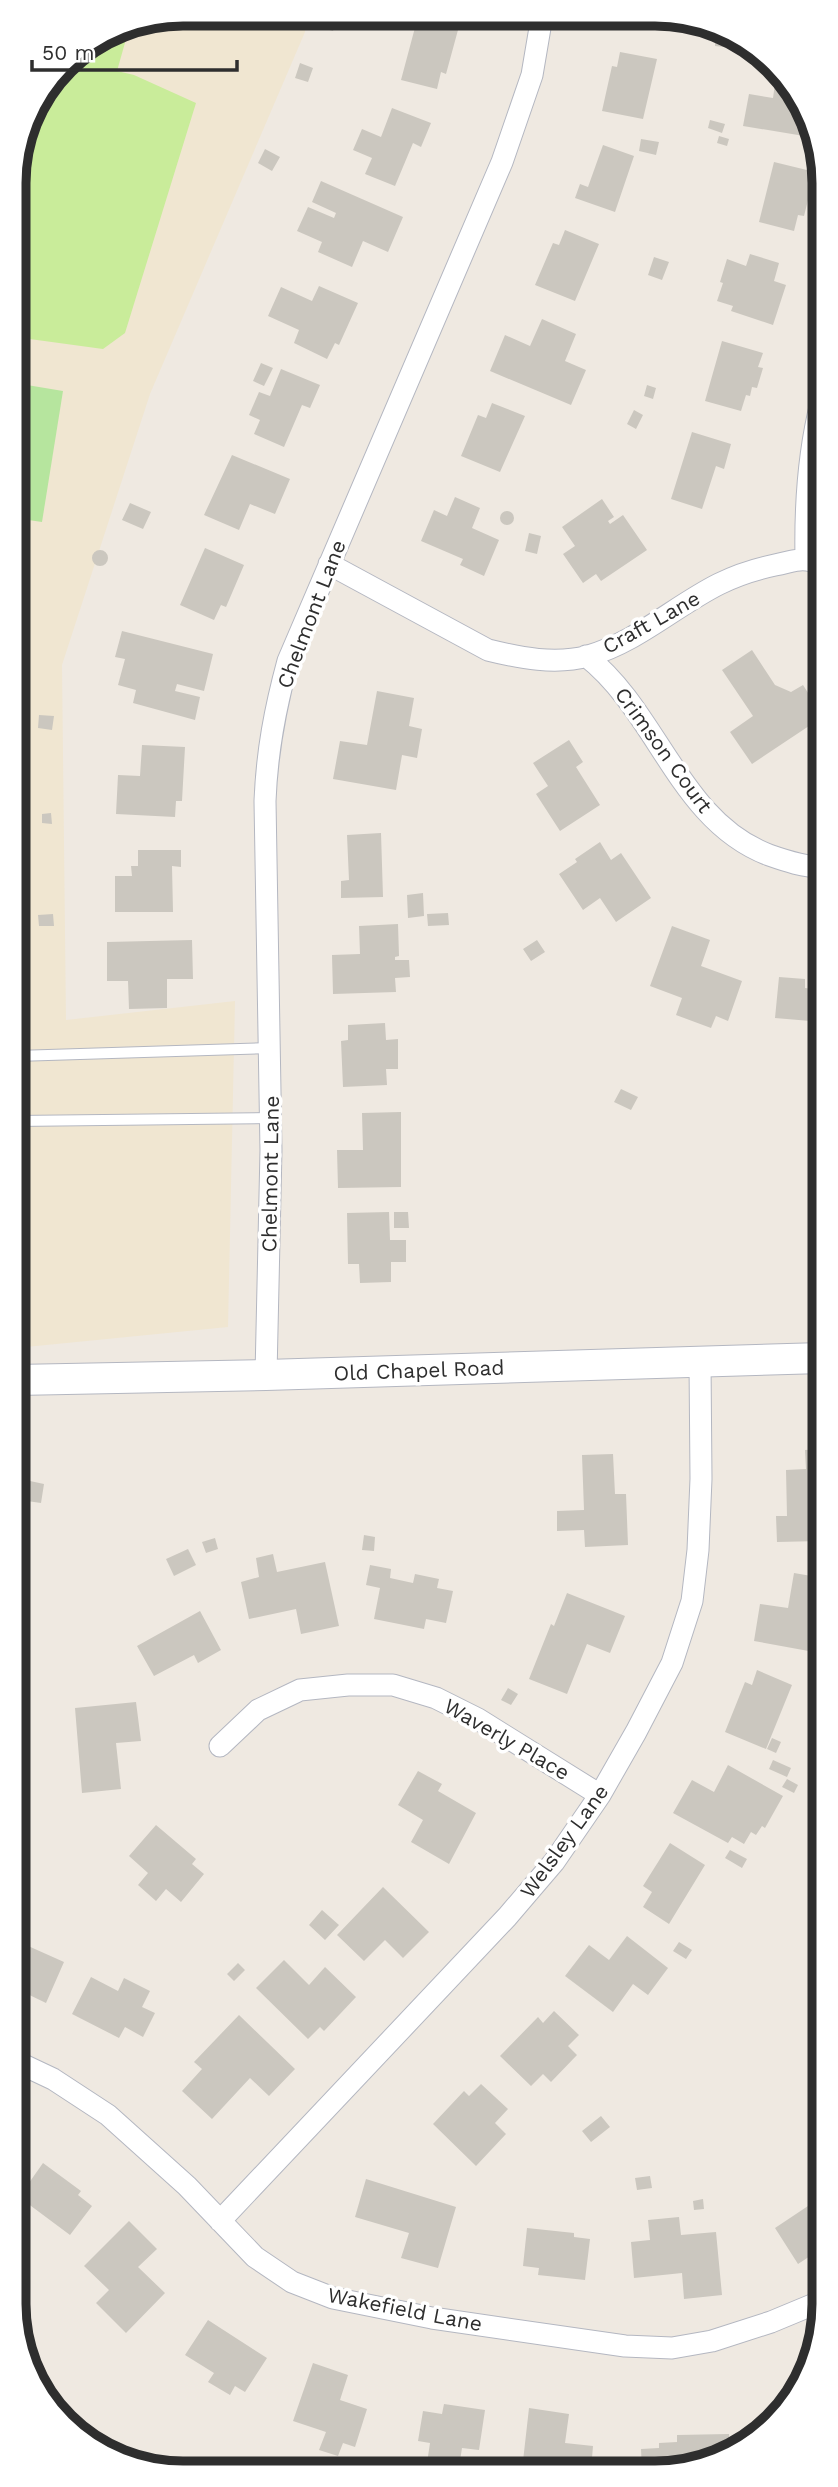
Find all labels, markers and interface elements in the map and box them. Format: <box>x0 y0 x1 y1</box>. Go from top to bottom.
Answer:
scale bar <box>32 28 236 72</box>
text: 50 m <box>42 40 94 65</box>
street label: Chelmont Lane <box>271 536 351 692</box>
street label: Craft Lane <box>598 585 704 659</box>
street label: Crimson Court <box>610 682 718 818</box>
street label: Chelmont Lane <box>256 1095 284 1253</box>
street label: Old Chapel Road <box>333 1355 505 1385</box>
street label: Waverly Place <box>440 1693 574 1785</box>
street label: Welsley Lane <box>514 1779 614 1903</box>
street label: Wakefield Lane <box>326 2282 484 2336</box>

